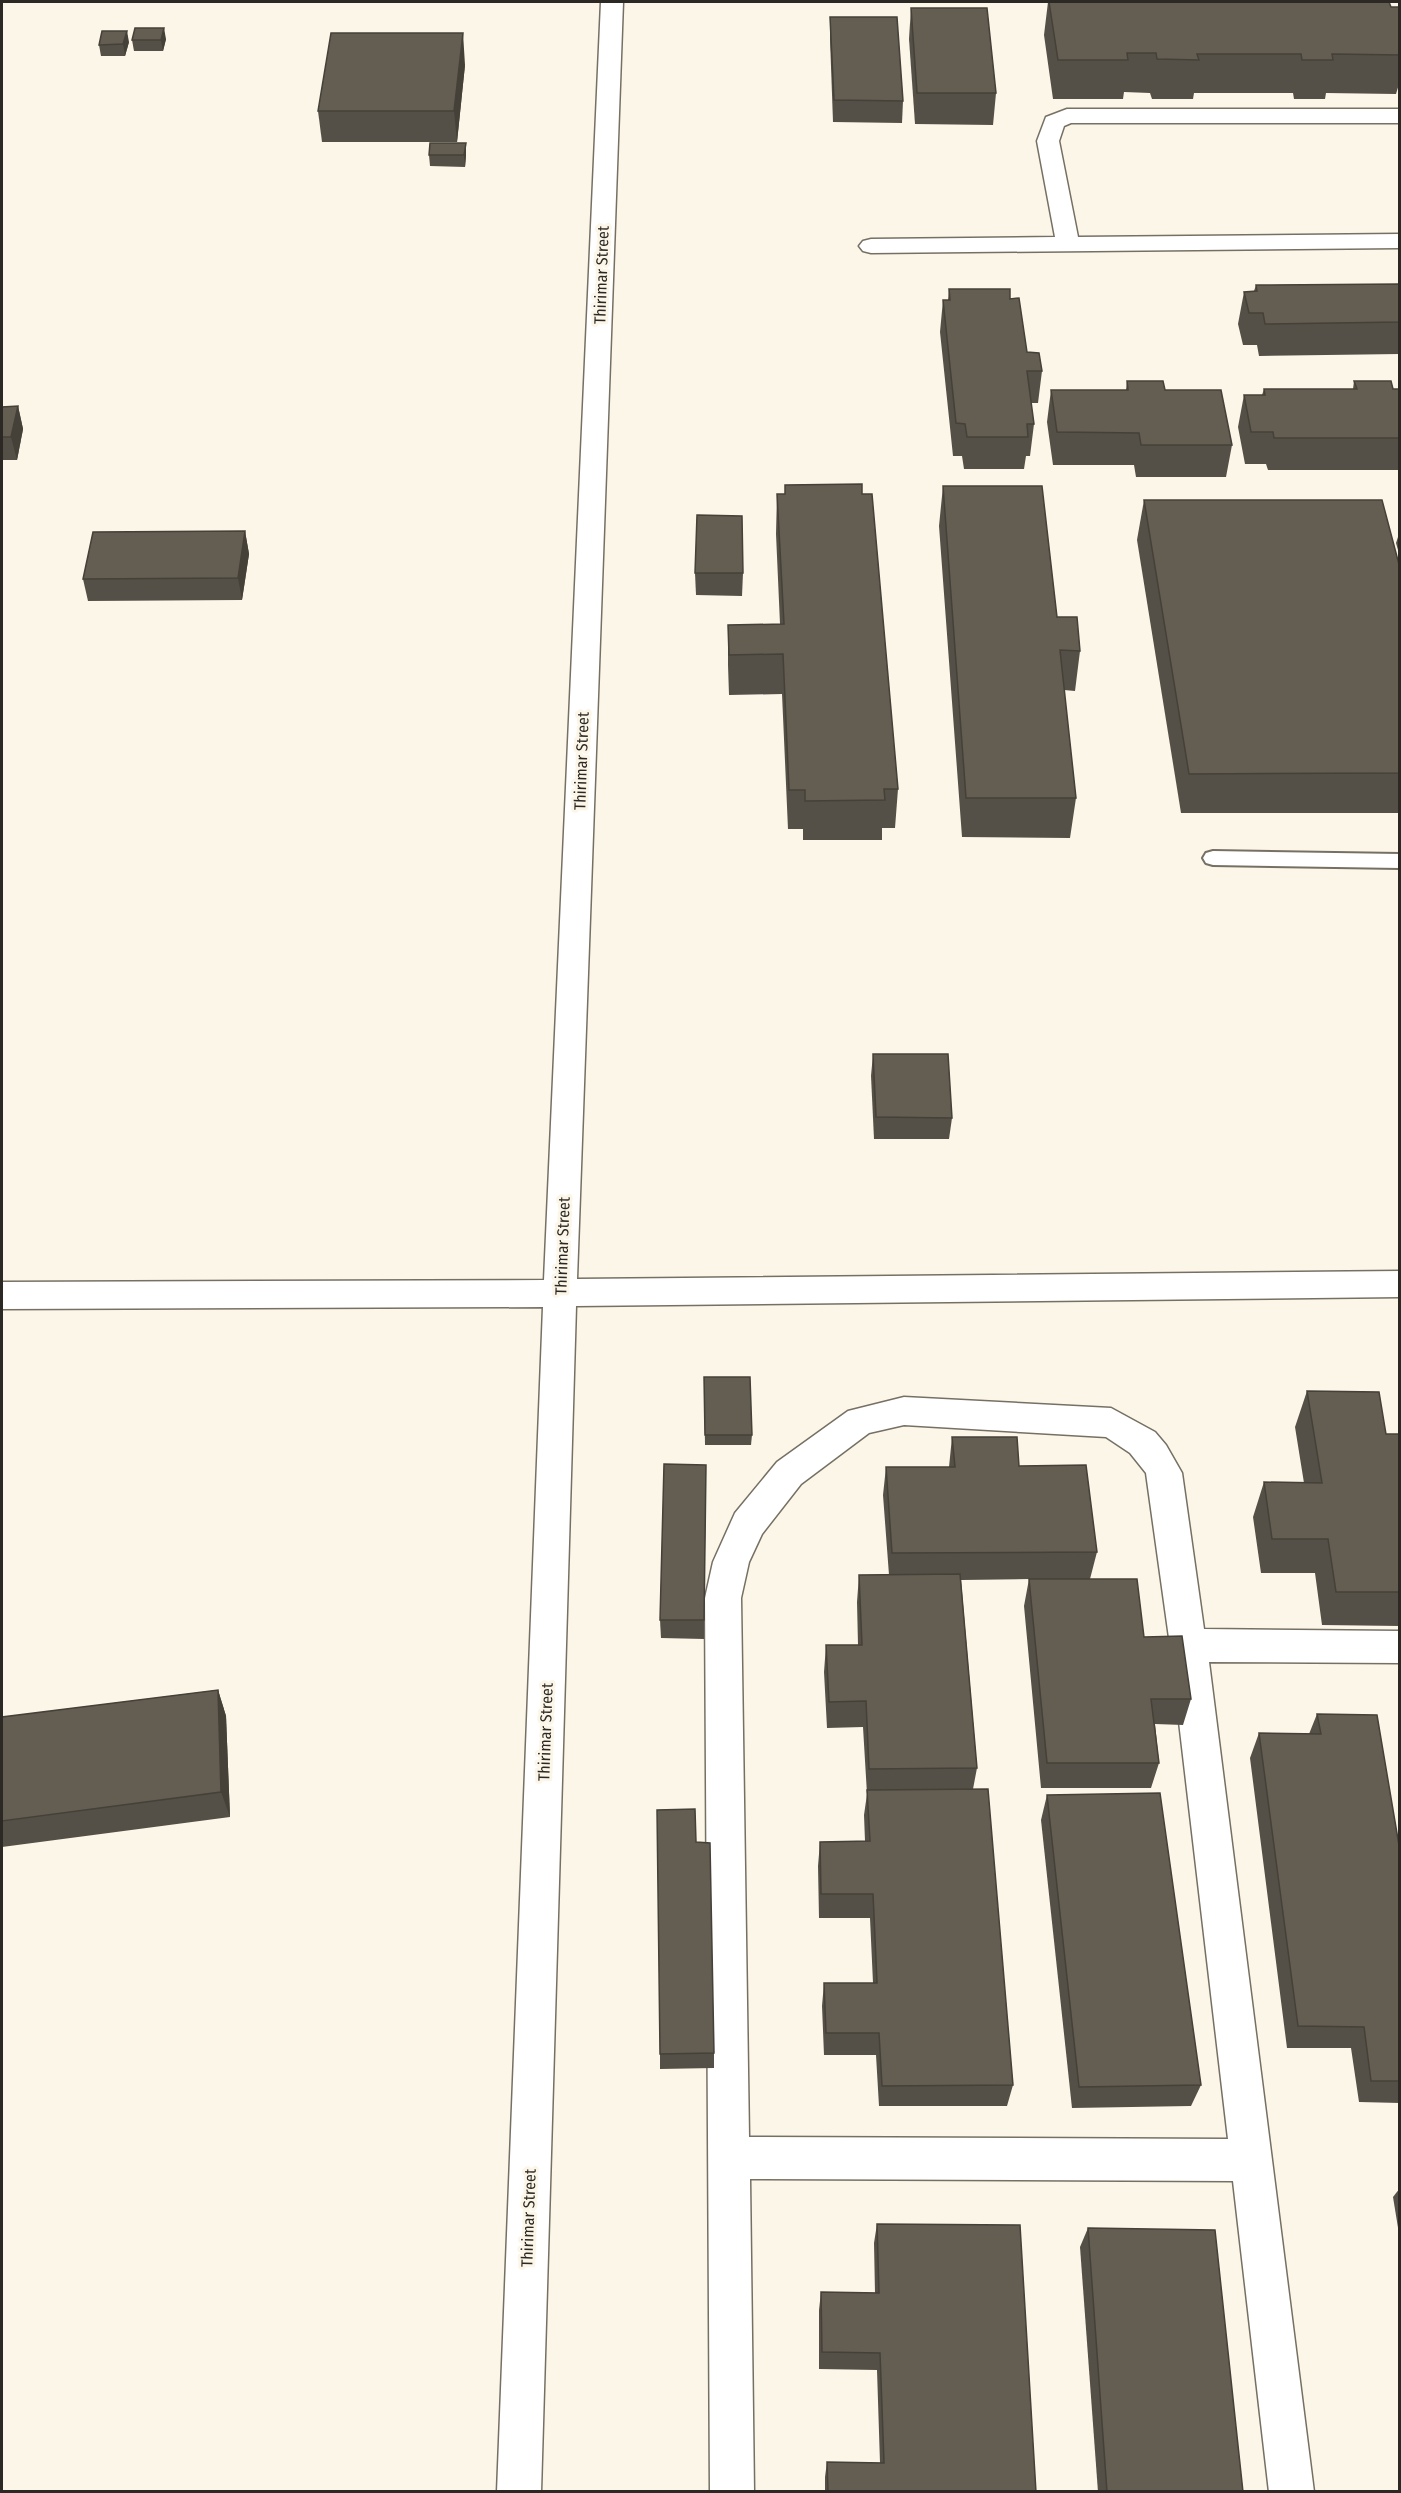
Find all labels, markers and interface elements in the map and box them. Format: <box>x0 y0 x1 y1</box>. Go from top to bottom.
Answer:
street label: Thirimar Street <box>590 225 613 324</box>
street label: Thirimar Street <box>570 711 593 810</box>
street label: Thirimar Street <box>551 1196 574 1295</box>
street label: Thirimar Street <box>534 1682 557 1781</box>
street label: Thirimar Street <box>517 2168 540 2267</box>

